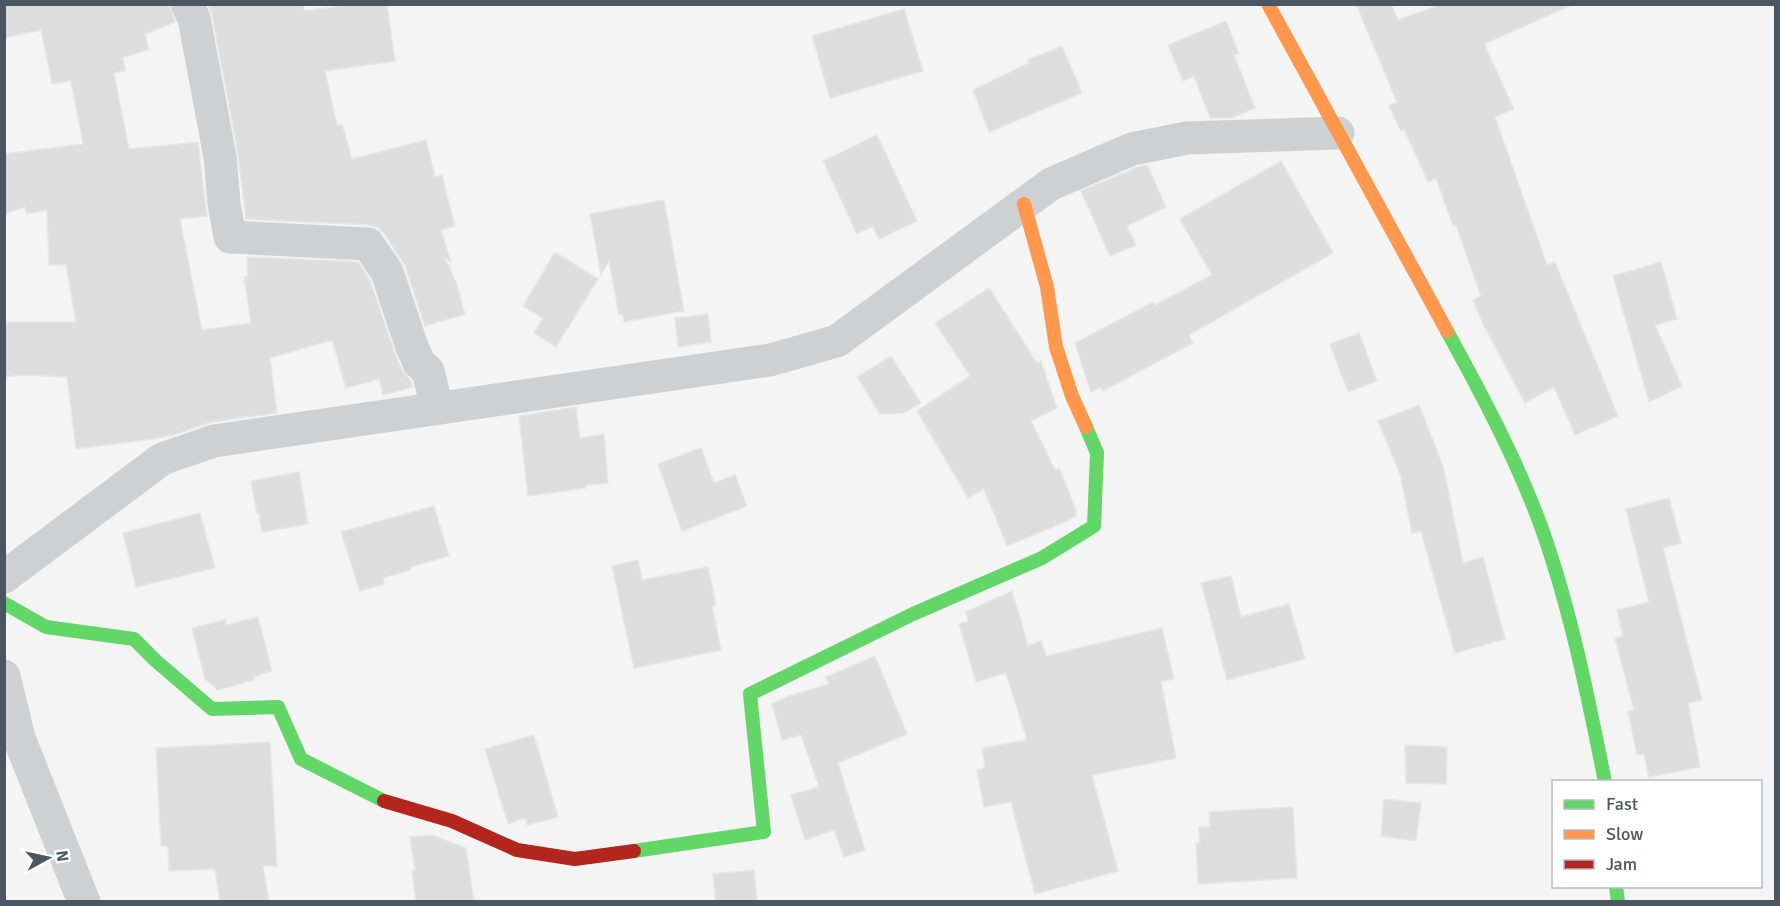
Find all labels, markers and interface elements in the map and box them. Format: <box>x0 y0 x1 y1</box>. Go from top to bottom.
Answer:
legend <box>1552 780 1762 888</box>
text: Fast <box>1606 793 1638 815</box>
text: Slow <box>1606 823 1643 845</box>
north arrow <box>18 828 78 888</box>
text: N <box>51 849 73 863</box>
text: Jam <box>1606 853 1637 875</box>

